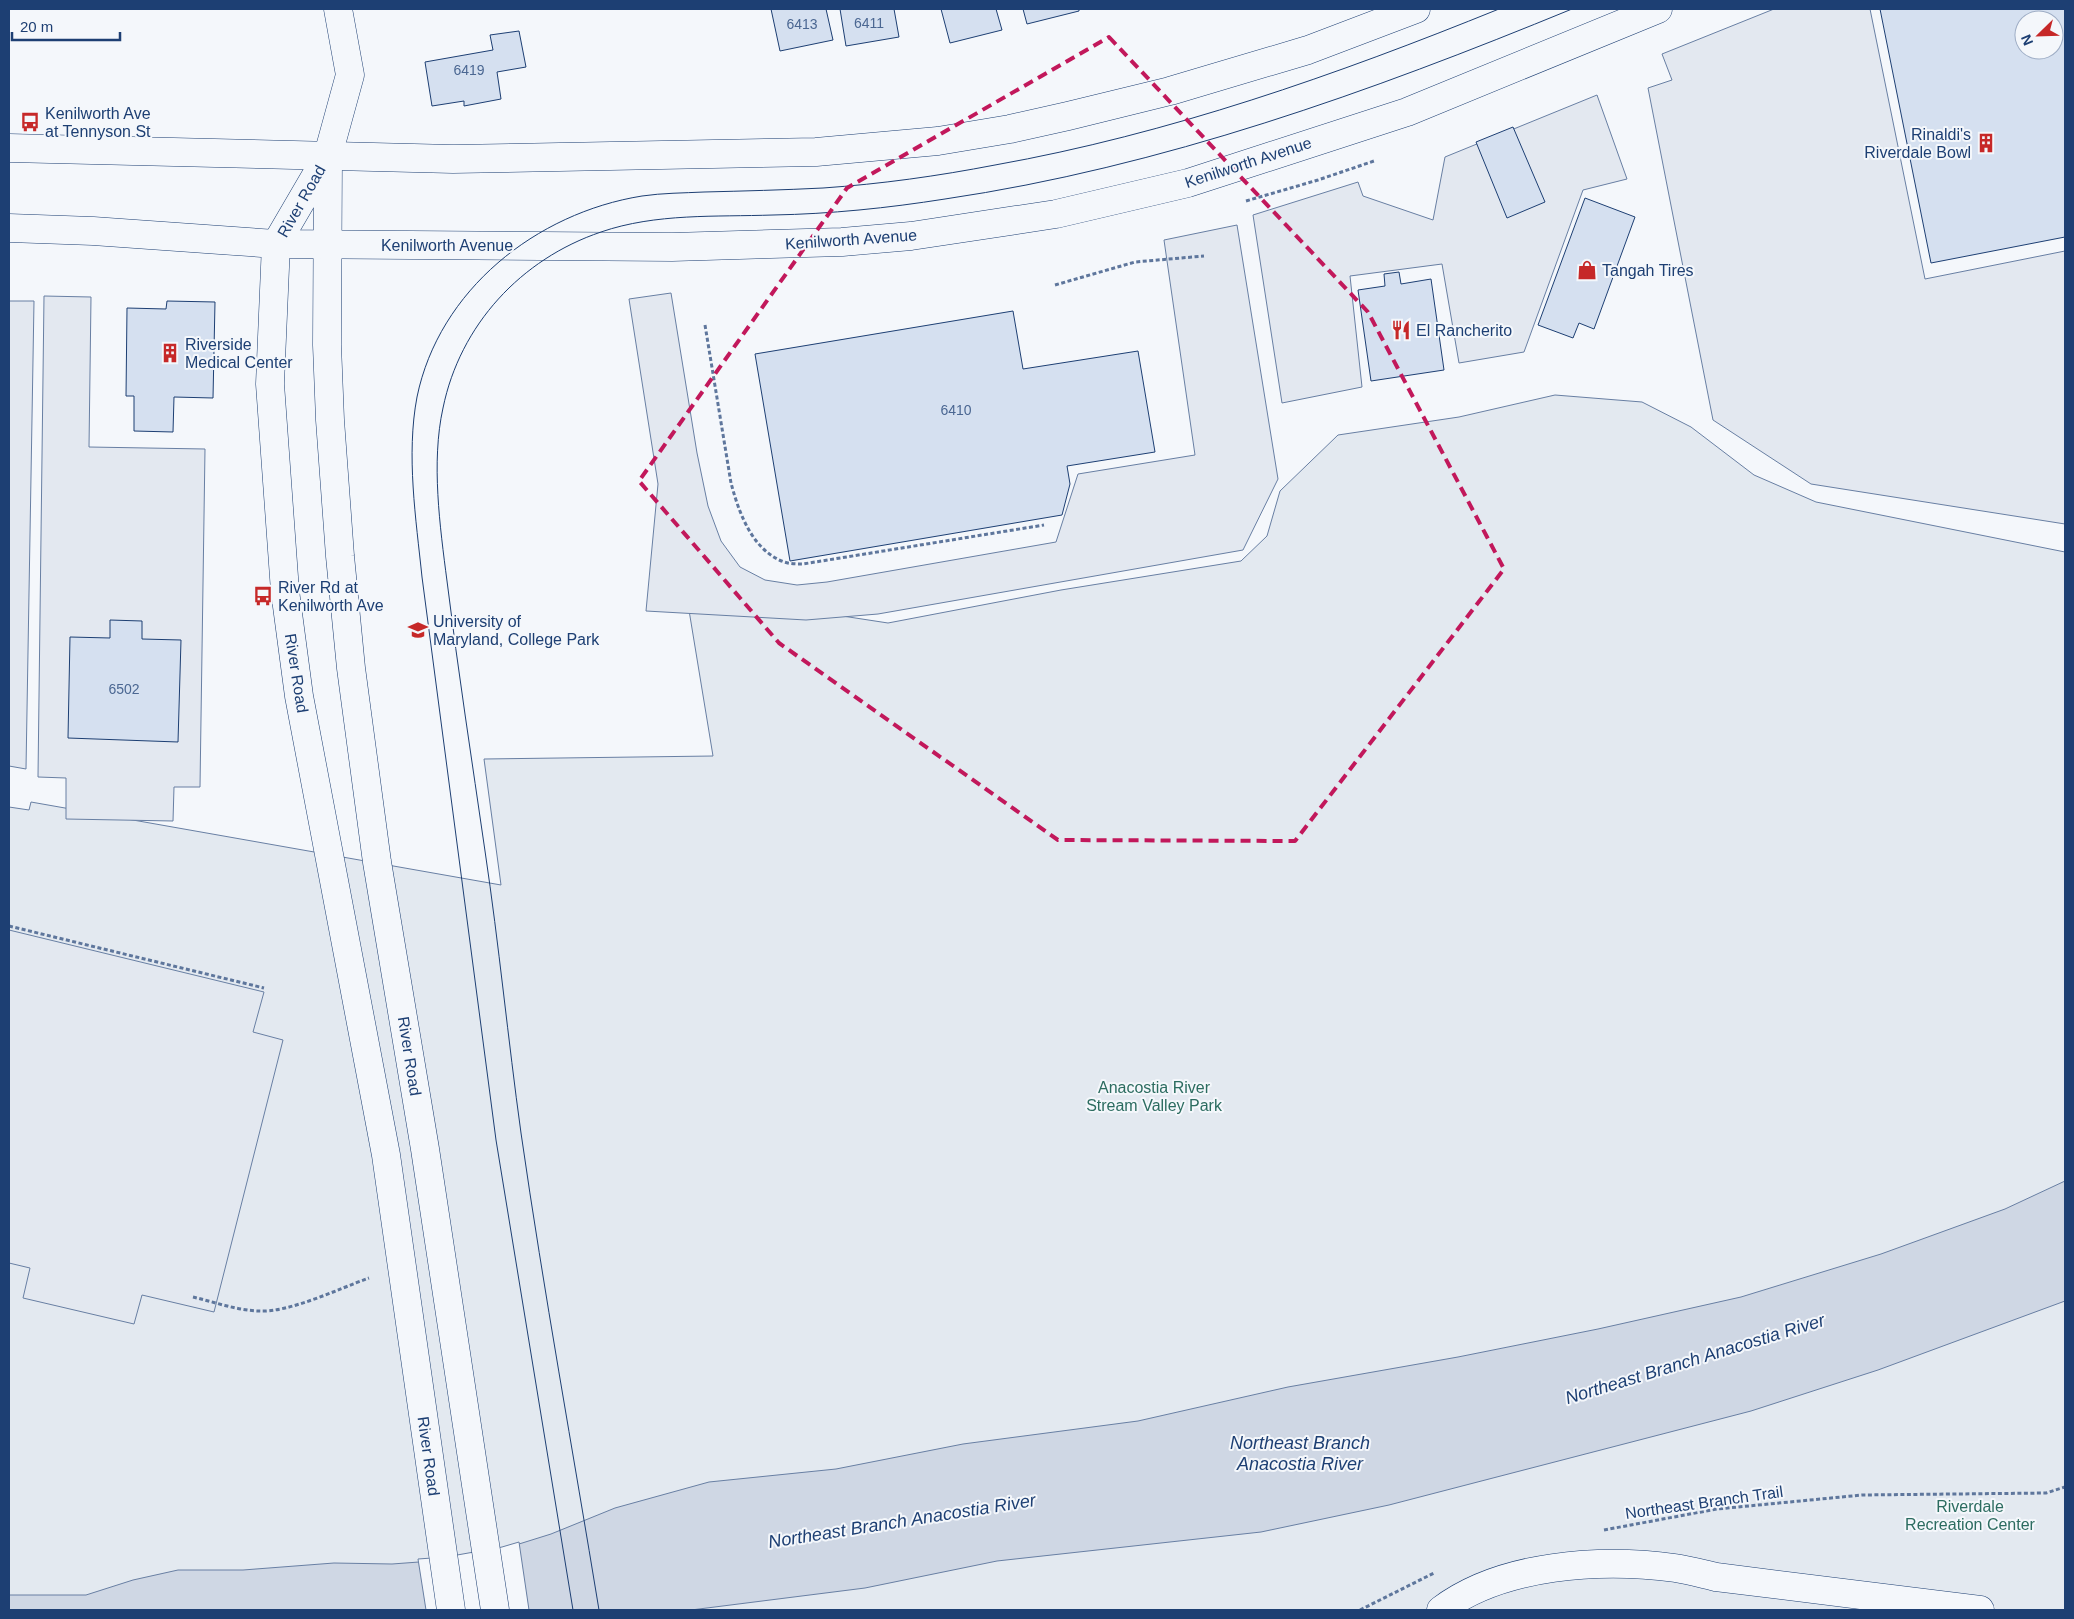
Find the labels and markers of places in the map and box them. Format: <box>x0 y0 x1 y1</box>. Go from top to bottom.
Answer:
place label: Kenilworth Ave at Tennyson St <box>45 105 151 140</box>
bus stop icon: Kenilworth Ave at Tennyson St <box>19 111 41 133</box>
place label: Rinaldi's Riverdale Bowl <box>1864 126 1971 161</box>
building icon: Rinaldi's Riverdale Bowl <box>1975 132 1997 154</box>
shop icon: Tangah Tires <box>1576 259 1598 281</box>
place label: Tangah Tires <box>1602 262 1694 279</box>
restaurant icon: El Rancherito <box>1390 319 1412 341</box>
place label: El Rancherito <box>1416 322 1512 339</box>
place label: Riverside Medical Center <box>185 336 293 371</box>
building icon: Riverside Medical Center <box>159 342 181 364</box>
place label: River Rd at Kenilworth Ave <box>278 579 384 614</box>
bus stop icon: River Rd at Kenilworth Ave <box>252 585 274 607</box>
place label: University of Maryland, College Park <box>433 613 600 648</box>
school or university icon: University of Maryland, College Park <box>407 619 429 641</box>

